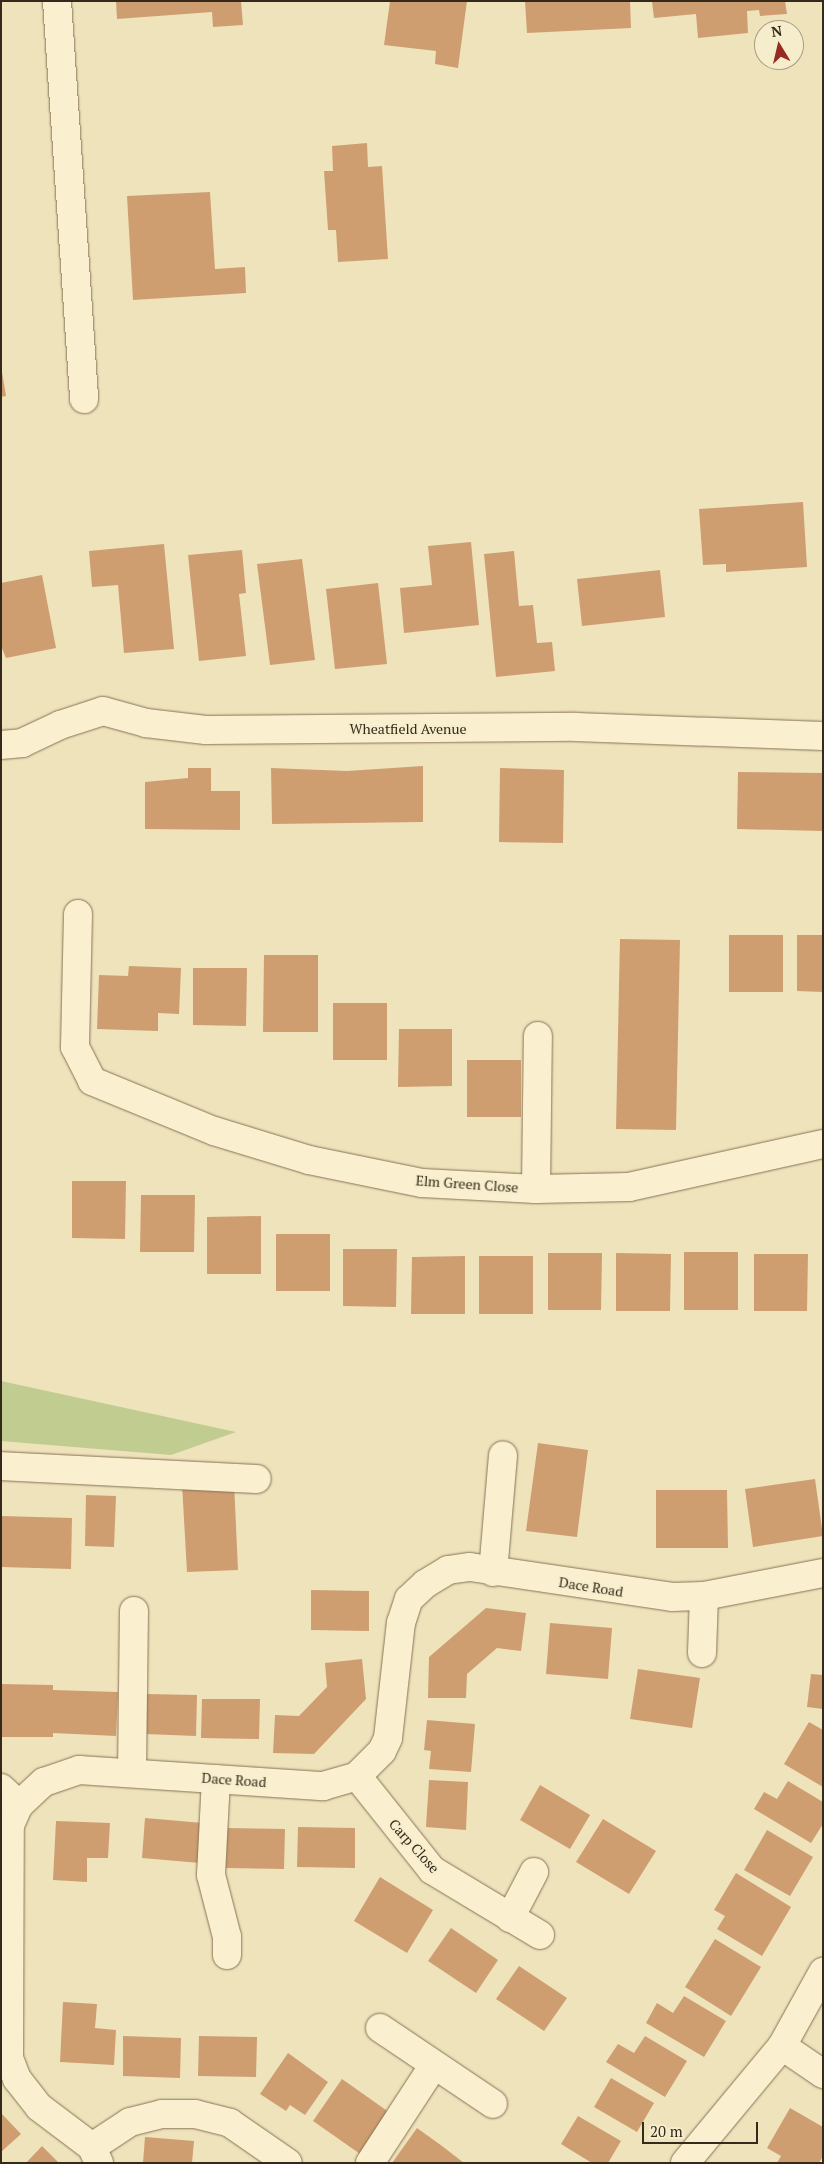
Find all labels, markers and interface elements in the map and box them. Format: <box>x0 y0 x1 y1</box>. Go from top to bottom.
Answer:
north arrow <box>754 20 804 70</box>
text: N <box>770 20 783 41</box>
street label: Wheatfield Avenue <box>349 721 467 737</box>
street label: Elm Green Close <box>415 1172 519 1196</box>
street label: Dace Road <box>558 1574 624 1600</box>
street label: Dace Road <box>201 1769 267 1791</box>
street label: Carp Close <box>385 1816 443 1876</box>
scale bar <box>644 2112 760 2144</box>
text: 20 m <box>650 2121 683 2141</box>

